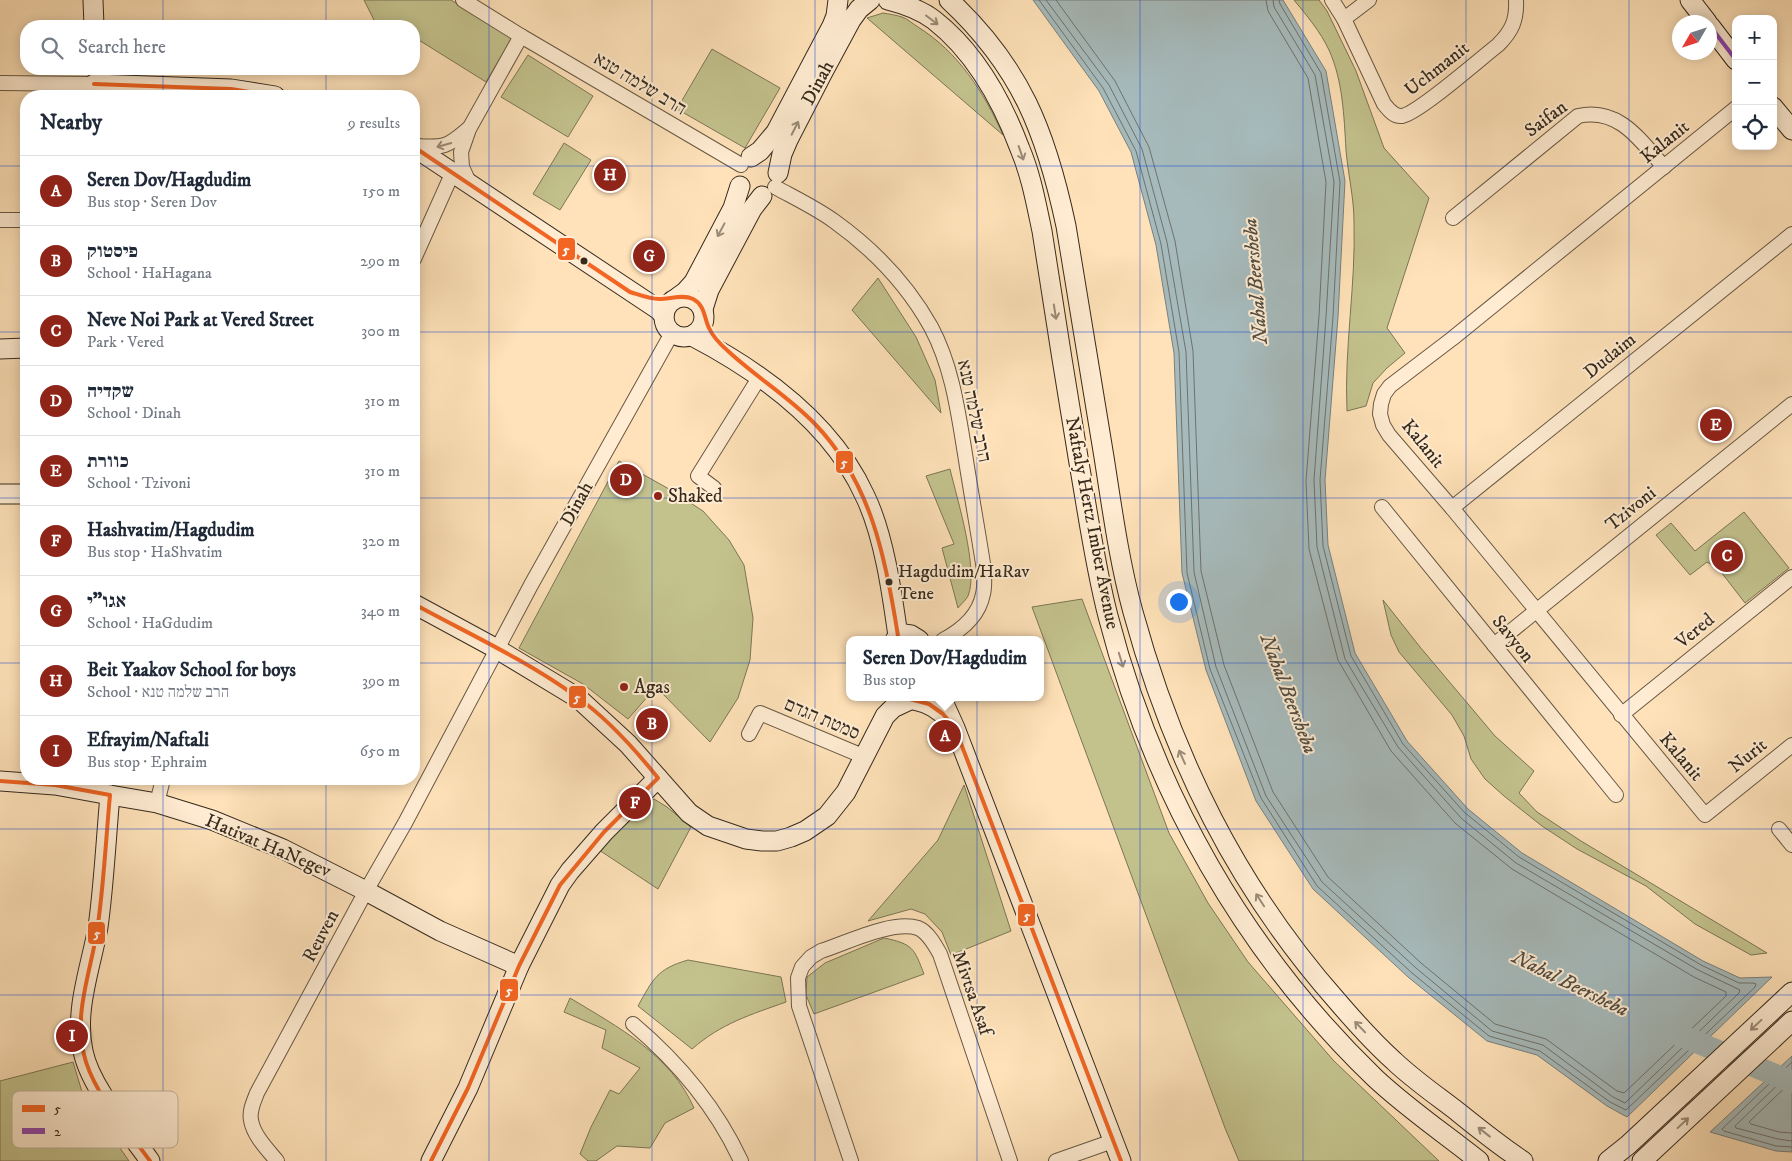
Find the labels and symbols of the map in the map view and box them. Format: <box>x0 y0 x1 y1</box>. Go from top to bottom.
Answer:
one-way arrow <box>925 15 939 25</box>
north arrow <box>1672 15 1717 60</box>
street label: Uchmanit <box>1400 37 1474 101</box>
street label: הרב שלמה טנא <box>590 47 690 121</box>
street label: Dinah <box>797 57 839 109</box>
street label: Saifan <box>1520 96 1572 142</box>
street label: Kalanit <box>1636 115 1694 169</box>
one-way arrow <box>791 121 800 136</box>
one-way arrow <box>436 140 452 150</box>
one-way arrow <box>1017 145 1027 161</box>
pin: H <box>594 156 626 194</box>
water label: Nahal Beersheba <box>1238 217 1274 346</box>
one-way arrow <box>716 223 726 238</box>
line badge: 5 <box>557 237 576 261</box>
pin: G <box>633 237 665 275</box>
text: 5 <box>562 241 570 259</box>
unlabelled marker <box>579 256 589 266</box>
one-way arrow <box>1050 303 1060 319</box>
street label: Dudaim <box>1579 328 1641 384</box>
street label: הרב שלמה טנא <box>952 358 996 464</box>
pin: E <box>1700 406 1732 444</box>
street label: Naftaly Hertz Imber Avenue <box>1060 415 1124 631</box>
street label: Kalanit <box>1396 415 1450 473</box>
line badge: 5 <box>835 450 854 474</box>
text: 5 <box>840 454 848 472</box>
pin: D <box>610 461 642 499</box>
street label: Dinah <box>556 478 598 530</box>
street label: Tzivoni <box>1601 482 1661 536</box>
place label: Shaked <box>668 485 723 508</box>
marker: Shaked <box>652 490 664 502</box>
pin: C <box>1711 537 1743 575</box>
place label: Hagdudim/HaRav Tene <box>898 561 1030 605</box>
marker: Hagdudim/HaRav Tene <box>884 577 894 587</box>
your location <box>1166 589 1192 615</box>
street label: Vered <box>1670 608 1719 654</box>
street label: Savyon <box>1487 611 1539 667</box>
water label: Nahal Beersheba <box>1253 630 1322 757</box>
one-way arrow <box>1117 652 1126 668</box>
place label: Agas <box>634 676 670 699</box>
marker: Agas <box>618 681 630 693</box>
line badge: 5 <box>568 685 587 709</box>
text: 5 <box>573 689 581 707</box>
street label: סמטת הגדם <box>781 693 863 745</box>
pin: B <box>636 705 668 743</box>
pin: A <box>929 717 961 755</box>
street label: Kalanit <box>1654 728 1708 786</box>
street label: Nurit <box>1724 734 1772 778</box>
one-way arrow <box>1177 750 1187 765</box>
pin: F <box>619 784 651 822</box>
street label: Hativat HaNegev <box>202 809 335 883</box>
one-way arrow <box>1254 893 1265 907</box>
line badge: 5 <box>1017 903 1036 927</box>
street label: Reuven <box>298 906 344 966</box>
text: 5 <box>1023 907 1031 925</box>
line badge: 5 <box>87 921 106 945</box>
text: 5 <box>93 925 101 943</box>
water label: Nahal Beersheba <box>1507 945 1632 1023</box>
street label: Mivtsa Asaf <box>947 948 998 1041</box>
line badge: 5 <box>499 978 519 1002</box>
text: 5 <box>505 982 513 1000</box>
pin: I <box>56 1017 88 1055</box>
one-way arrow <box>1750 1019 1763 1031</box>
one-way arrow <box>1354 1021 1367 1033</box>
legend <box>12 1091 178 1148</box>
text: 5 <box>54 1100 61 1118</box>
one-way arrow <box>1677 1117 1690 1129</box>
text: 2 <box>54 1123 61 1141</box>
one-way arrow <box>1478 1127 1491 1138</box>

